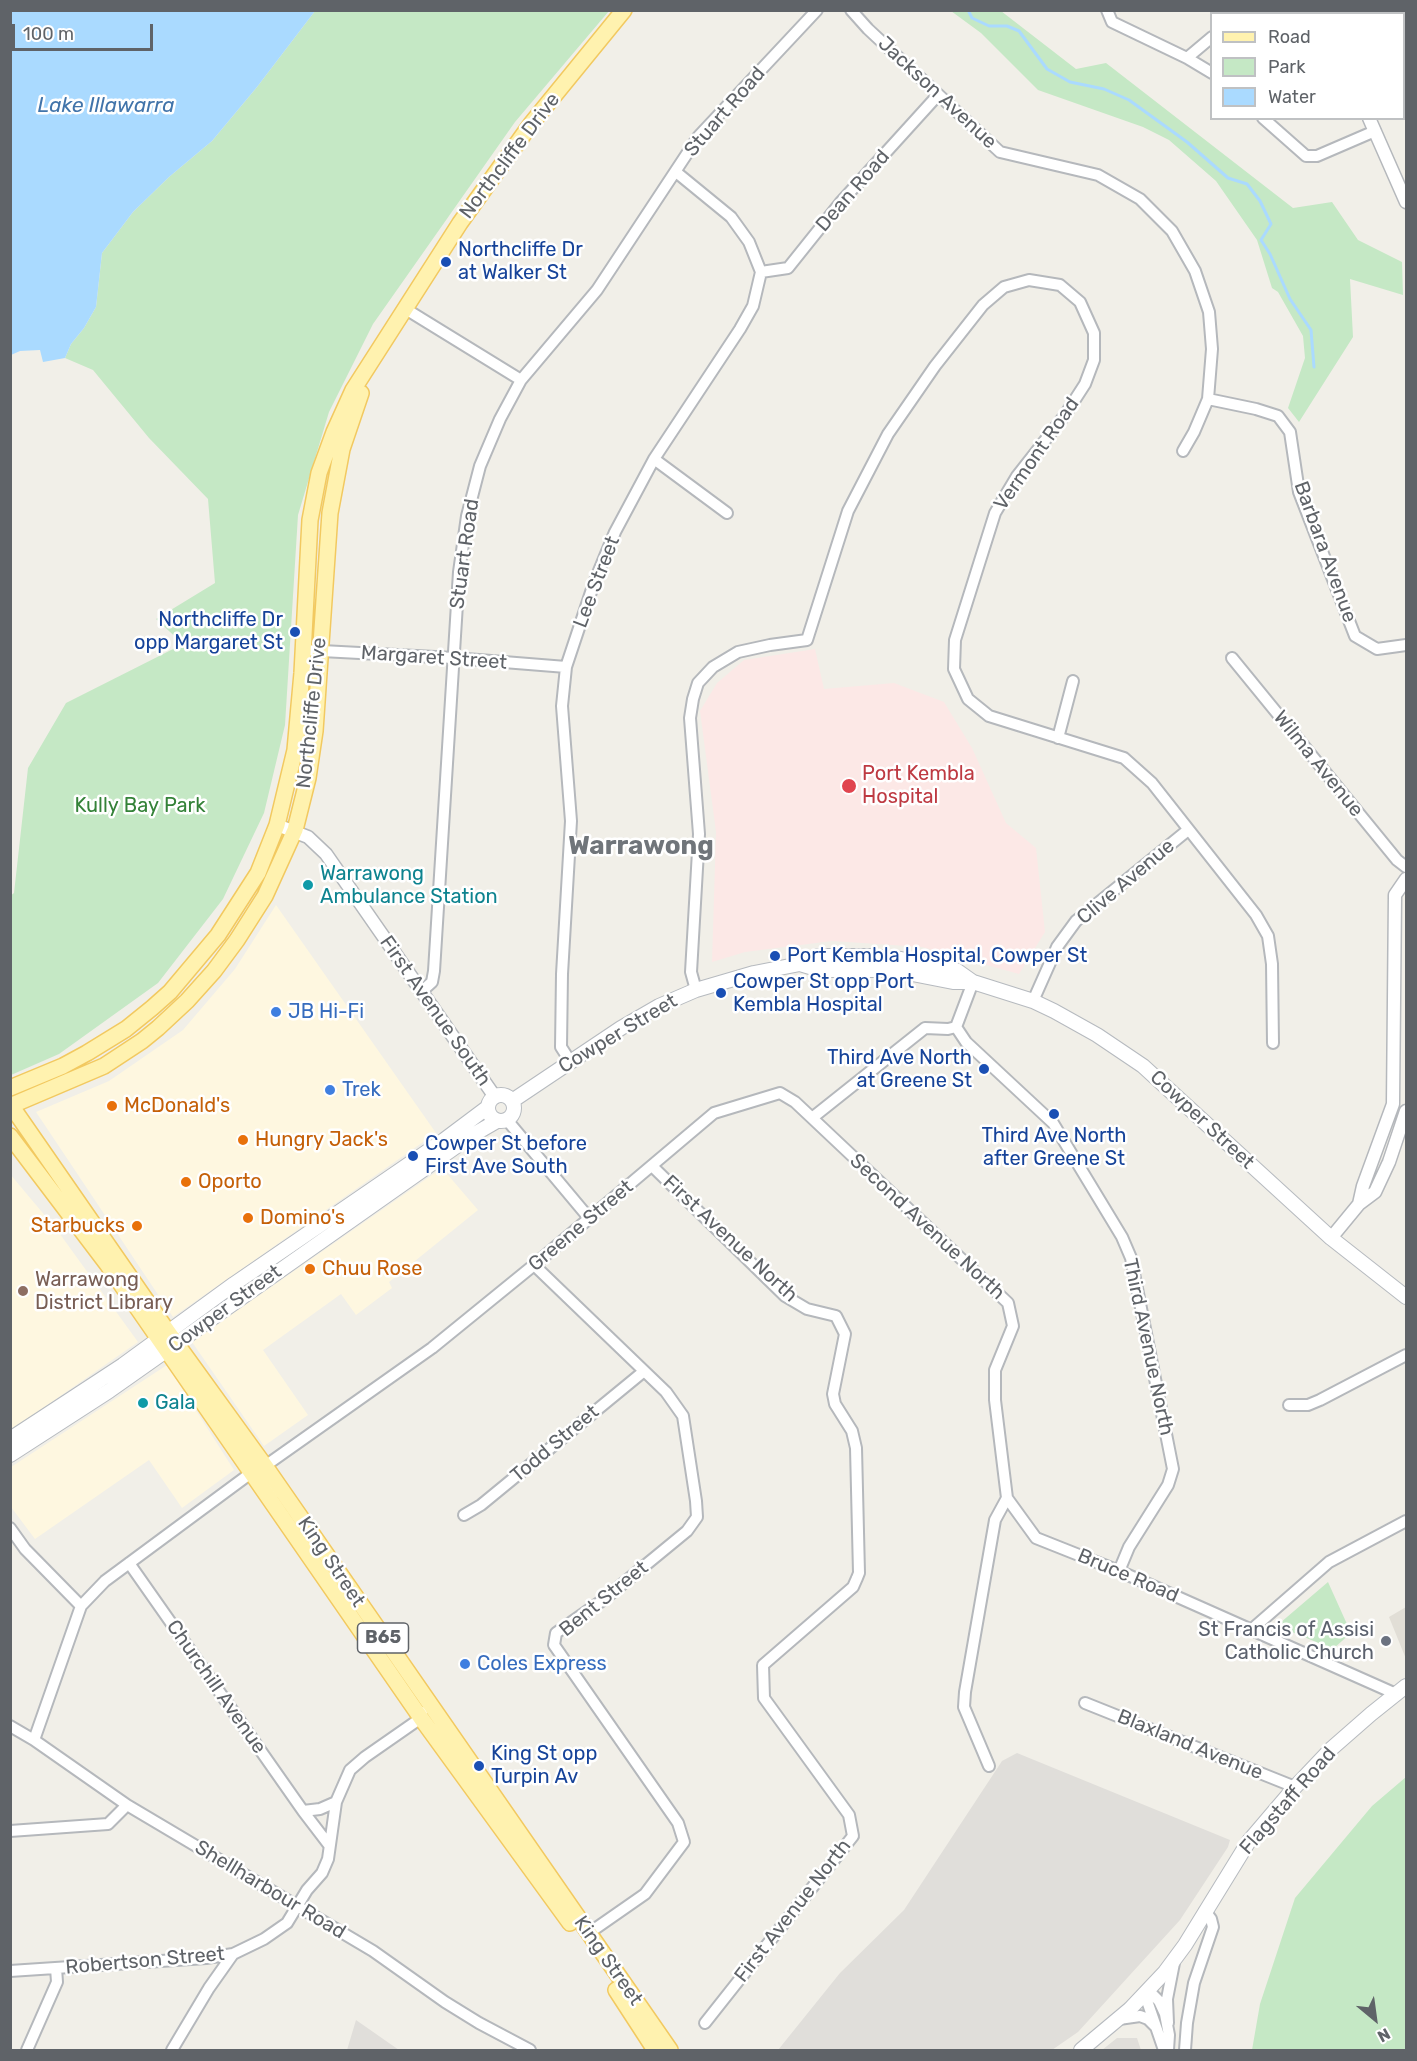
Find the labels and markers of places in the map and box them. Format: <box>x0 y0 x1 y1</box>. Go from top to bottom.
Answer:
place label: Northcliffe Dr at Walker St <box>458 238 583 285</box>
marker: Northcliffe Dr at Walker St <box>439 255 453 269</box>
place label: Northcliffe Dr opp Margaret St <box>134 608 283 655</box>
marker: Northcliffe Dr opp Margaret St <box>288 625 302 639</box>
place label: Port Kembla Hospital <box>862 762 975 809</box>
marker: Port Kembla Hospital <box>840 777 858 795</box>
place label: Warrawong Ambulance Station <box>320 862 498 909</box>
marker: Warrawong Ambulance Station <box>301 878 315 892</box>
place label: Port Kembla Hospital, Cowper St <box>787 944 1087 968</box>
marker: Port Kembla Hospital, Cowper St <box>768 949 782 963</box>
place label: Cowper St opp Port Kembla Hospital <box>733 970 914 1017</box>
marker: Cowper St opp Port Kembla Hospital <box>714 986 728 1000</box>
place label: JB Hi-Fi <box>288 1000 364 1024</box>
marker: JB Hi-Fi <box>269 1005 283 1019</box>
place label: Third Ave North at Greene St <box>827 1046 972 1093</box>
marker: Third Ave North at Greene St <box>977 1062 991 1076</box>
place label: Trek <box>342 1078 381 1102</box>
marker: Trek <box>323 1083 337 1097</box>
place label: McDonald's <box>124 1094 230 1118</box>
marker: McDonald's <box>105 1099 119 1113</box>
marker: Third Ave North after Greene St <box>1047 1107 1061 1121</box>
place label: Third Ave North after Greene St <box>982 1124 1126 1171</box>
place label: Hungry Jack's <box>255 1128 388 1152</box>
place label: Cowper St before First Ave South <box>425 1132 587 1179</box>
marker: Hungry Jack's <box>236 1133 250 1147</box>
marker: Cowper St before First Ave South <box>406 1149 420 1163</box>
place label: Oporto <box>198 1170 262 1194</box>
marker: Oporto <box>179 1175 193 1189</box>
place label: Domino's <box>260 1206 345 1230</box>
marker: Domino's <box>241 1211 255 1225</box>
place label: Starbucks <box>31 1214 125 1238</box>
marker: Starbucks <box>130 1219 144 1233</box>
place label: Chuu Rose <box>322 1257 422 1281</box>
marker: Chuu Rose <box>303 1262 317 1276</box>
place label: Warrawong District Library <box>35 1268 173 1315</box>
marker: Warrawong District Library <box>16 1284 30 1298</box>
place label: Gala <box>155 1391 196 1415</box>
marker: Gala <box>136 1396 150 1410</box>
place label: St Francis of Assisi Catholic Church <box>1198 1618 1374 1665</box>
marker: St Francis of Assisi Catholic Church <box>1379 1634 1393 1648</box>
place label: Coles Express <box>477 1652 607 1676</box>
marker: Coles Express <box>458 1657 472 1671</box>
place label: King St opp Turpin Av <box>491 1742 597 1789</box>
marker: King St opp Turpin Av <box>472 1759 486 1773</box>

